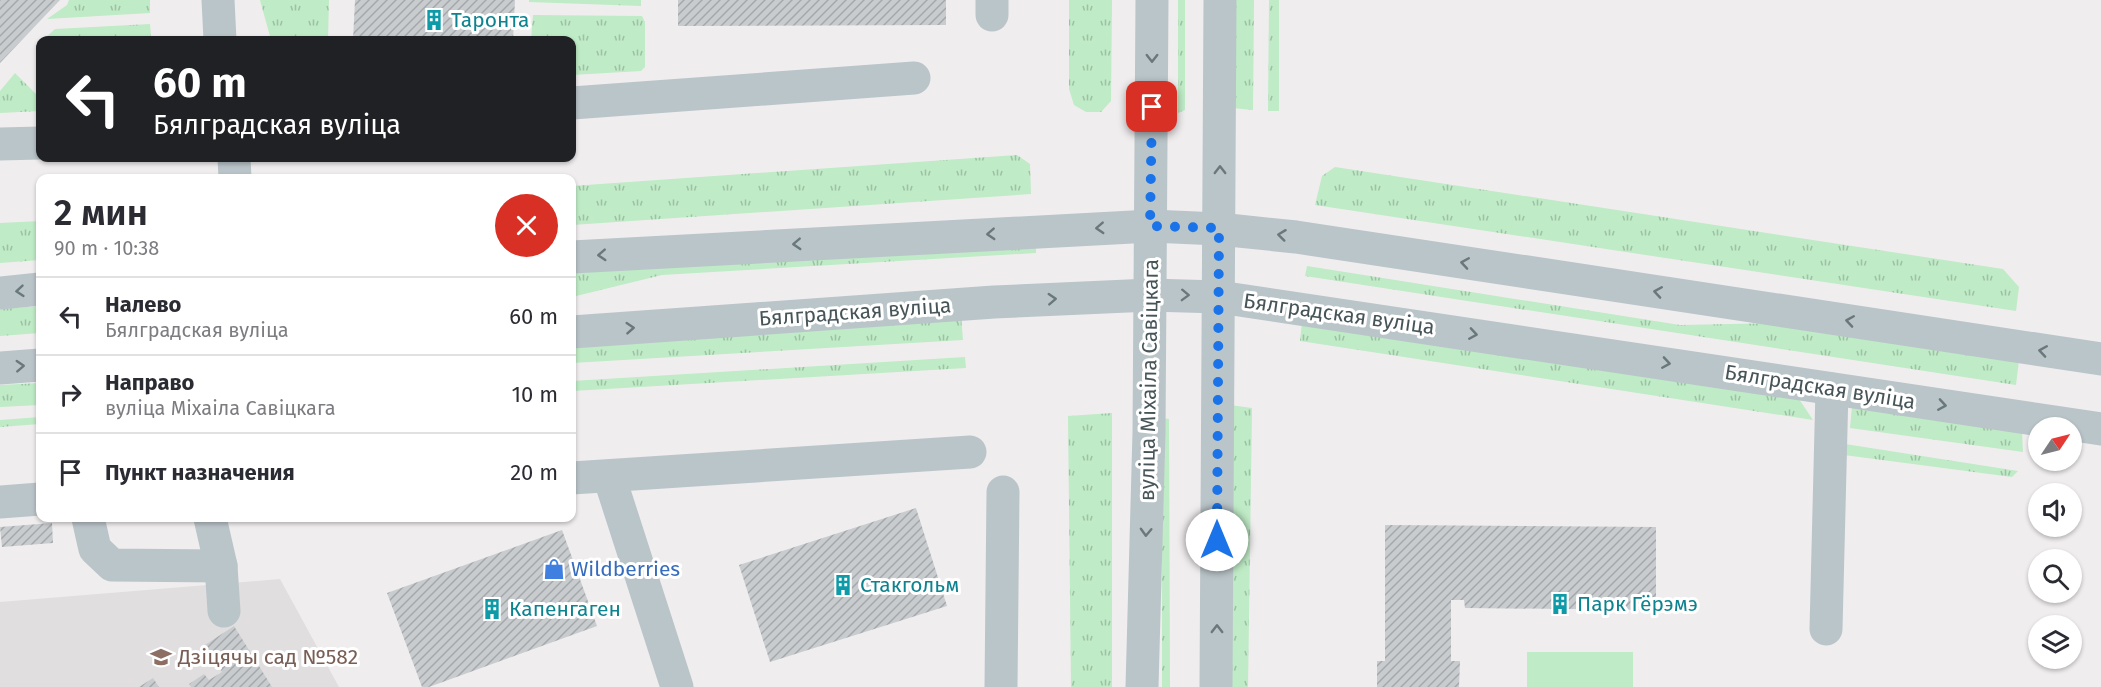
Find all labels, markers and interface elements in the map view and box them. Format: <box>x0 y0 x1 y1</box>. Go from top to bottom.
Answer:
place label: Таронта <box>451 7 529 33</box>
building icon: Таронта <box>422 8 446 32</box>
one-way arrow <box>1146 54 1158 63</box>
text: 60 m <box>153 58 247 108</box>
icon: left <box>54 60 132 138</box>
pin <box>1126 81 1177 132</box>
icon: arrive <box>1135 90 1168 123</box>
text: Бялградская вуліца <box>153 109 401 141</box>
one-way arrow <box>1214 166 1226 175</box>
text: 2 мин <box>54 191 148 235</box>
button: close <box>495 194 558 257</box>
one-way arrow <box>1096 222 1105 235</box>
one-way arrow <box>987 227 996 240</box>
one-way arrow <box>1278 230 1287 242</box>
text: 90 m · 10:38 <box>54 236 159 260</box>
one-way arrow <box>792 238 801 251</box>
one-way arrow <box>598 248 607 261</box>
one-way arrow <box>1460 258 1469 270</box>
street label: вуліца Міхаіла Савіцкага <box>1134 259 1164 501</box>
one-way arrow <box>16 284 25 297</box>
one-way arrow <box>1653 287 1662 299</box>
street label: Бялградская вуліца <box>1242 288 1436 340</box>
one-way arrow <box>1180 289 1189 302</box>
text: Налево <box>105 291 181 318</box>
street label: Бялградская вуліца <box>758 292 952 332</box>
one-way arrow <box>1048 293 1057 306</box>
icon: left <box>54 300 87 333</box>
text: 60 m <box>509 303 558 330</box>
one-way arrow <box>1846 316 1855 328</box>
text: Бялградская вуліца <box>105 318 289 342</box>
one-way arrow <box>625 321 634 334</box>
one-way arrow <box>1469 328 1478 340</box>
one-way arrow <box>2039 345 2048 357</box>
one-way arrow <box>1662 357 1671 369</box>
street label: Бялградская вуліца <box>1723 359 1917 415</box>
one-way arrow <box>16 360 25 373</box>
text: Направо <box>105 369 194 396</box>
icon: right <box>54 378 87 411</box>
text: 10 m <box>512 381 558 408</box>
text: вуліца Міхаіла Савіцкага <box>105 396 336 420</box>
one-way arrow <box>1937 399 1947 411</box>
north arrow <box>2028 417 2082 471</box>
map controls <box>2028 417 2082 669</box>
icon: arrive <box>54 456 87 489</box>
text: Пункт назначения <box>105 459 295 486</box>
text: 20 m <box>510 459 558 486</box>
button: sound <box>2028 483 2082 537</box>
position arrow <box>1185 508 1249 572</box>
one-way arrow <box>1140 528 1152 537</box>
button: search <box>2028 549 2082 603</box>
place label: Wildberries <box>571 556 680 582</box>
shop icon: Wildberries <box>542 557 566 581</box>
place label: Стакгольм <box>860 572 959 598</box>
building icon: Стакгольм <box>831 573 855 597</box>
place label: Парк Гёрэмэ <box>1577 591 1698 617</box>
building icon: Парк Гёрэмэ <box>1548 592 1572 616</box>
place label: Капенгаген <box>509 596 621 622</box>
building icon: Капенгаген <box>480 597 504 621</box>
button: layers <box>2028 615 2082 669</box>
one-way arrow <box>1211 624 1223 633</box>
place label: Дзіцячы сад №582 <box>177 644 358 670</box>
school or university icon: Дзіцячы сад №582 <box>149 645 173 669</box>

